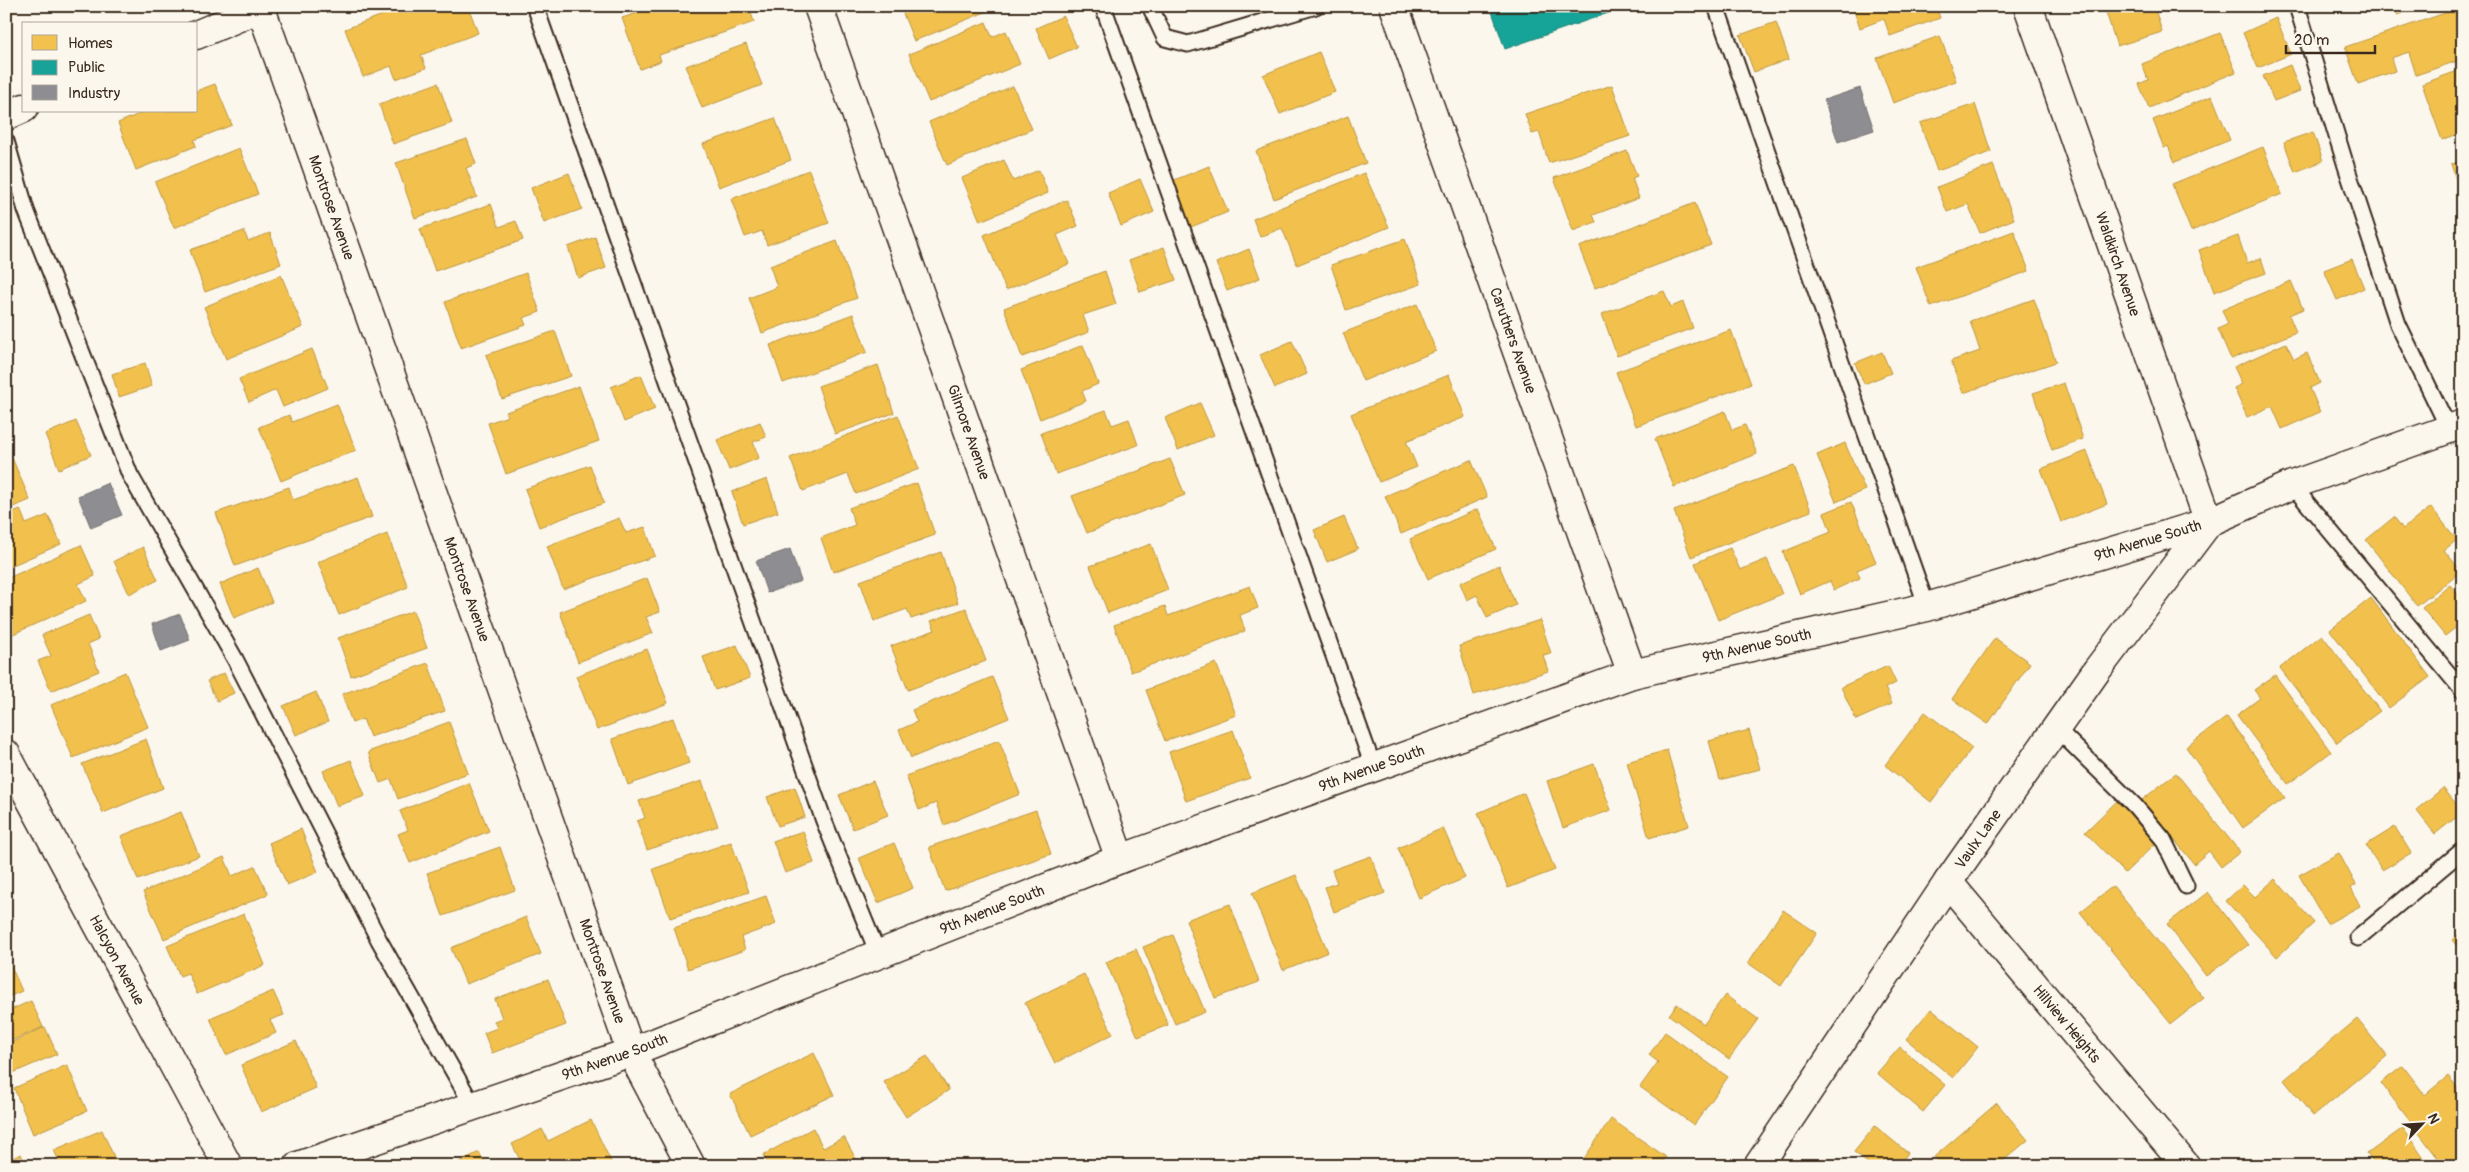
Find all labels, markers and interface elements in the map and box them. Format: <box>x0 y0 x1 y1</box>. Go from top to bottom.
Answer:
legend <box>22 22 198 112</box>
scale bar <box>2286 22 2375 54</box>
text: 20 m <box>2294 31 2329 50</box>
text: Homes <box>68 34 113 53</box>
text: Public <box>68 58 105 77</box>
text: Industry <box>68 84 121 103</box>
street label: Montrose Avenue <box>304 153 359 263</box>
street label: Waldkirch Avenue <box>2091 210 2144 319</box>
street label: Caruthers Avenue <box>1485 285 1540 397</box>
street label: Gilmore Avenue <box>943 382 994 483</box>
street label: 9th Avenue South <box>2092 516 2204 566</box>
street label: Montrose Avenue <box>439 535 494 645</box>
street label: 9th Avenue South <box>1701 625 1813 668</box>
street label: 9th Avenue South <box>1316 741 1427 796</box>
street label: Vaulx Lane <box>1951 806 2006 873</box>
street label: 9th Avenue South <box>937 881 1047 939</box>
street label: Halcyon Avenue <box>84 912 149 1009</box>
street label: Montrose Avenue <box>575 916 629 1027</box>
street label: Hillview Heights <box>2028 981 2105 1067</box>
street label: 9th Avenue South <box>560 1029 671 1085</box>
north arrow <box>2396 1100 2446 1150</box>
text: N <box>2424 1111 2443 1127</box>

